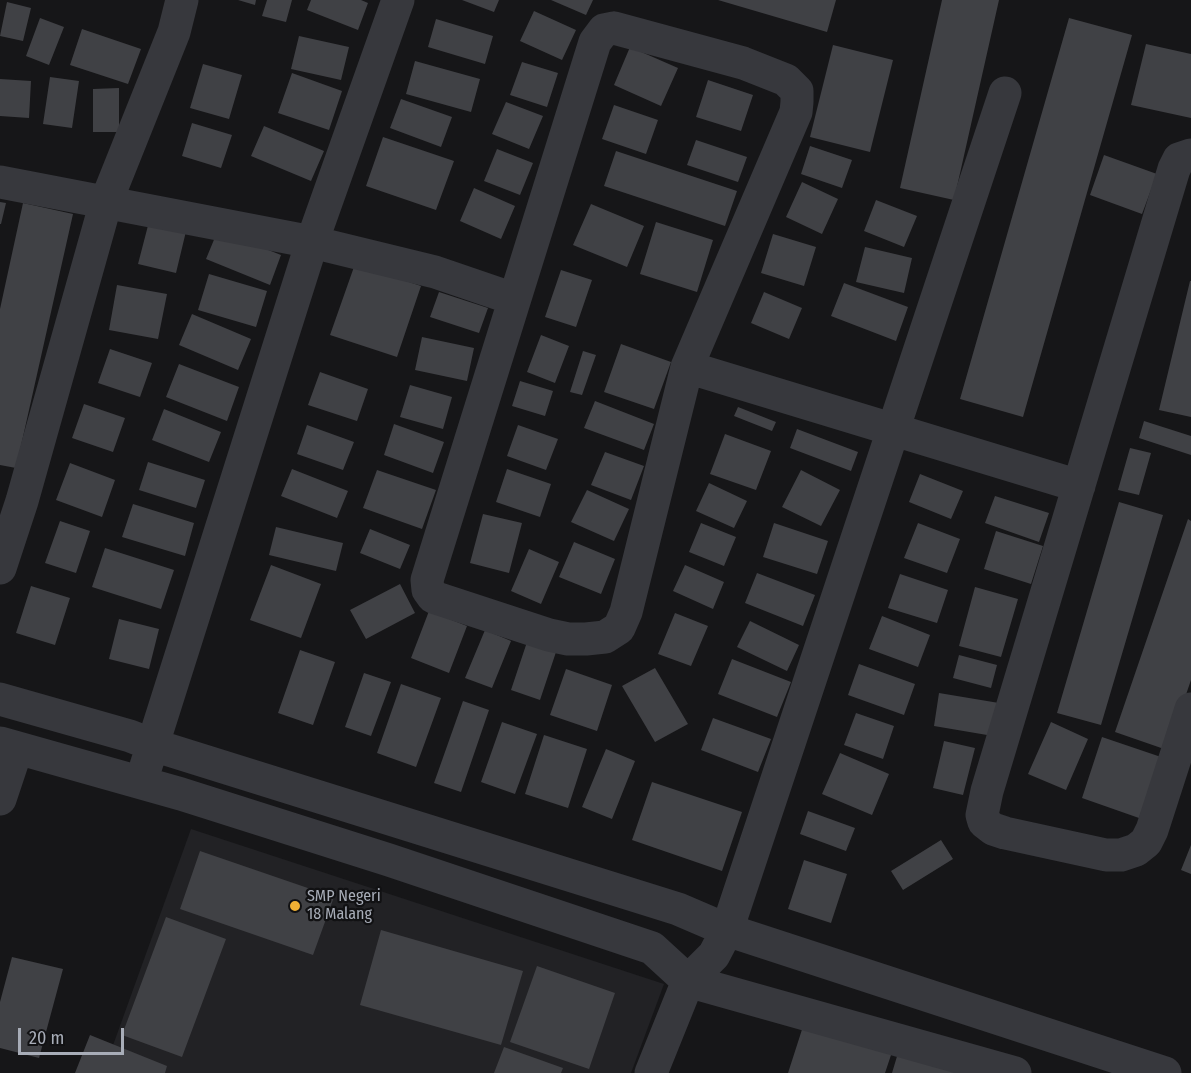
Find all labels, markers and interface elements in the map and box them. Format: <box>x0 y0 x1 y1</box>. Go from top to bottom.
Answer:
place label: SMP Negeri 18 Malang <box>307 887 381 925</box>
marker: SMP Negeri 18 Malang <box>288 899 302 913</box>
scale bar <box>21 1016 128 1054</box>
text: 20 m <box>29 1027 64 1049</box>

